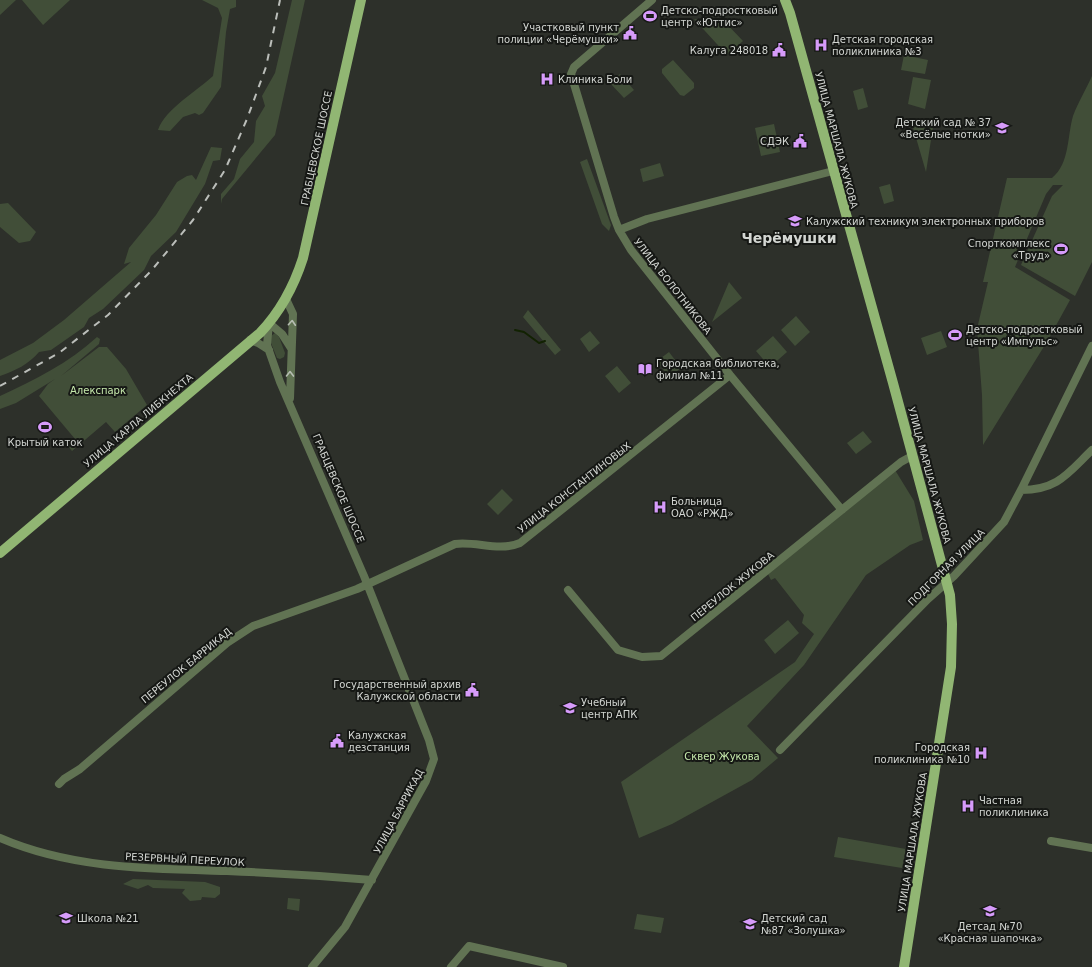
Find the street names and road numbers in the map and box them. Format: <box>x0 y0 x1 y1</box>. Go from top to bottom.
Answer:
street label: УЛИЦА МАРШАЛА ЖУКОВА <box>813 71 860 210</box>
street label: ГРАБЦЕВСКОЕ ШОССЕ <box>299 90 334 207</box>
street label: УЛИЦА БОЛОТНИКОВА <box>632 236 714 337</box>
street label: УЛИЦА КАРЛА ЛИБКНЕХТА <box>82 371 195 469</box>
street label: УЛИЦА МАРШАЛА ЖУКОВА <box>906 406 953 545</box>
street label: ГРАБЦЕВСКОЕ ШОССЕ <box>311 432 366 544</box>
street label: УЛИЦА КОНСТАНТИНОВЫХ <box>516 440 633 535</box>
street label: ПОДГОРНАЯ УЛИЦА <box>906 527 987 608</box>
street label: ПЕРЕУЛОК ЖУКОВА <box>689 549 776 623</box>
street label: ПЕРЕУЛОК БАРРИКАД <box>139 625 234 705</box>
street label: УЛИЦА БАРРИКАД <box>372 767 425 855</box>
street label: УЛИЦА МАРШАЛА ЖУКОВА <box>896 771 929 913</box>
street label: РЕЗЕРВНЫЙ ПЕРЕУЛОК <box>125 850 245 868</box>

